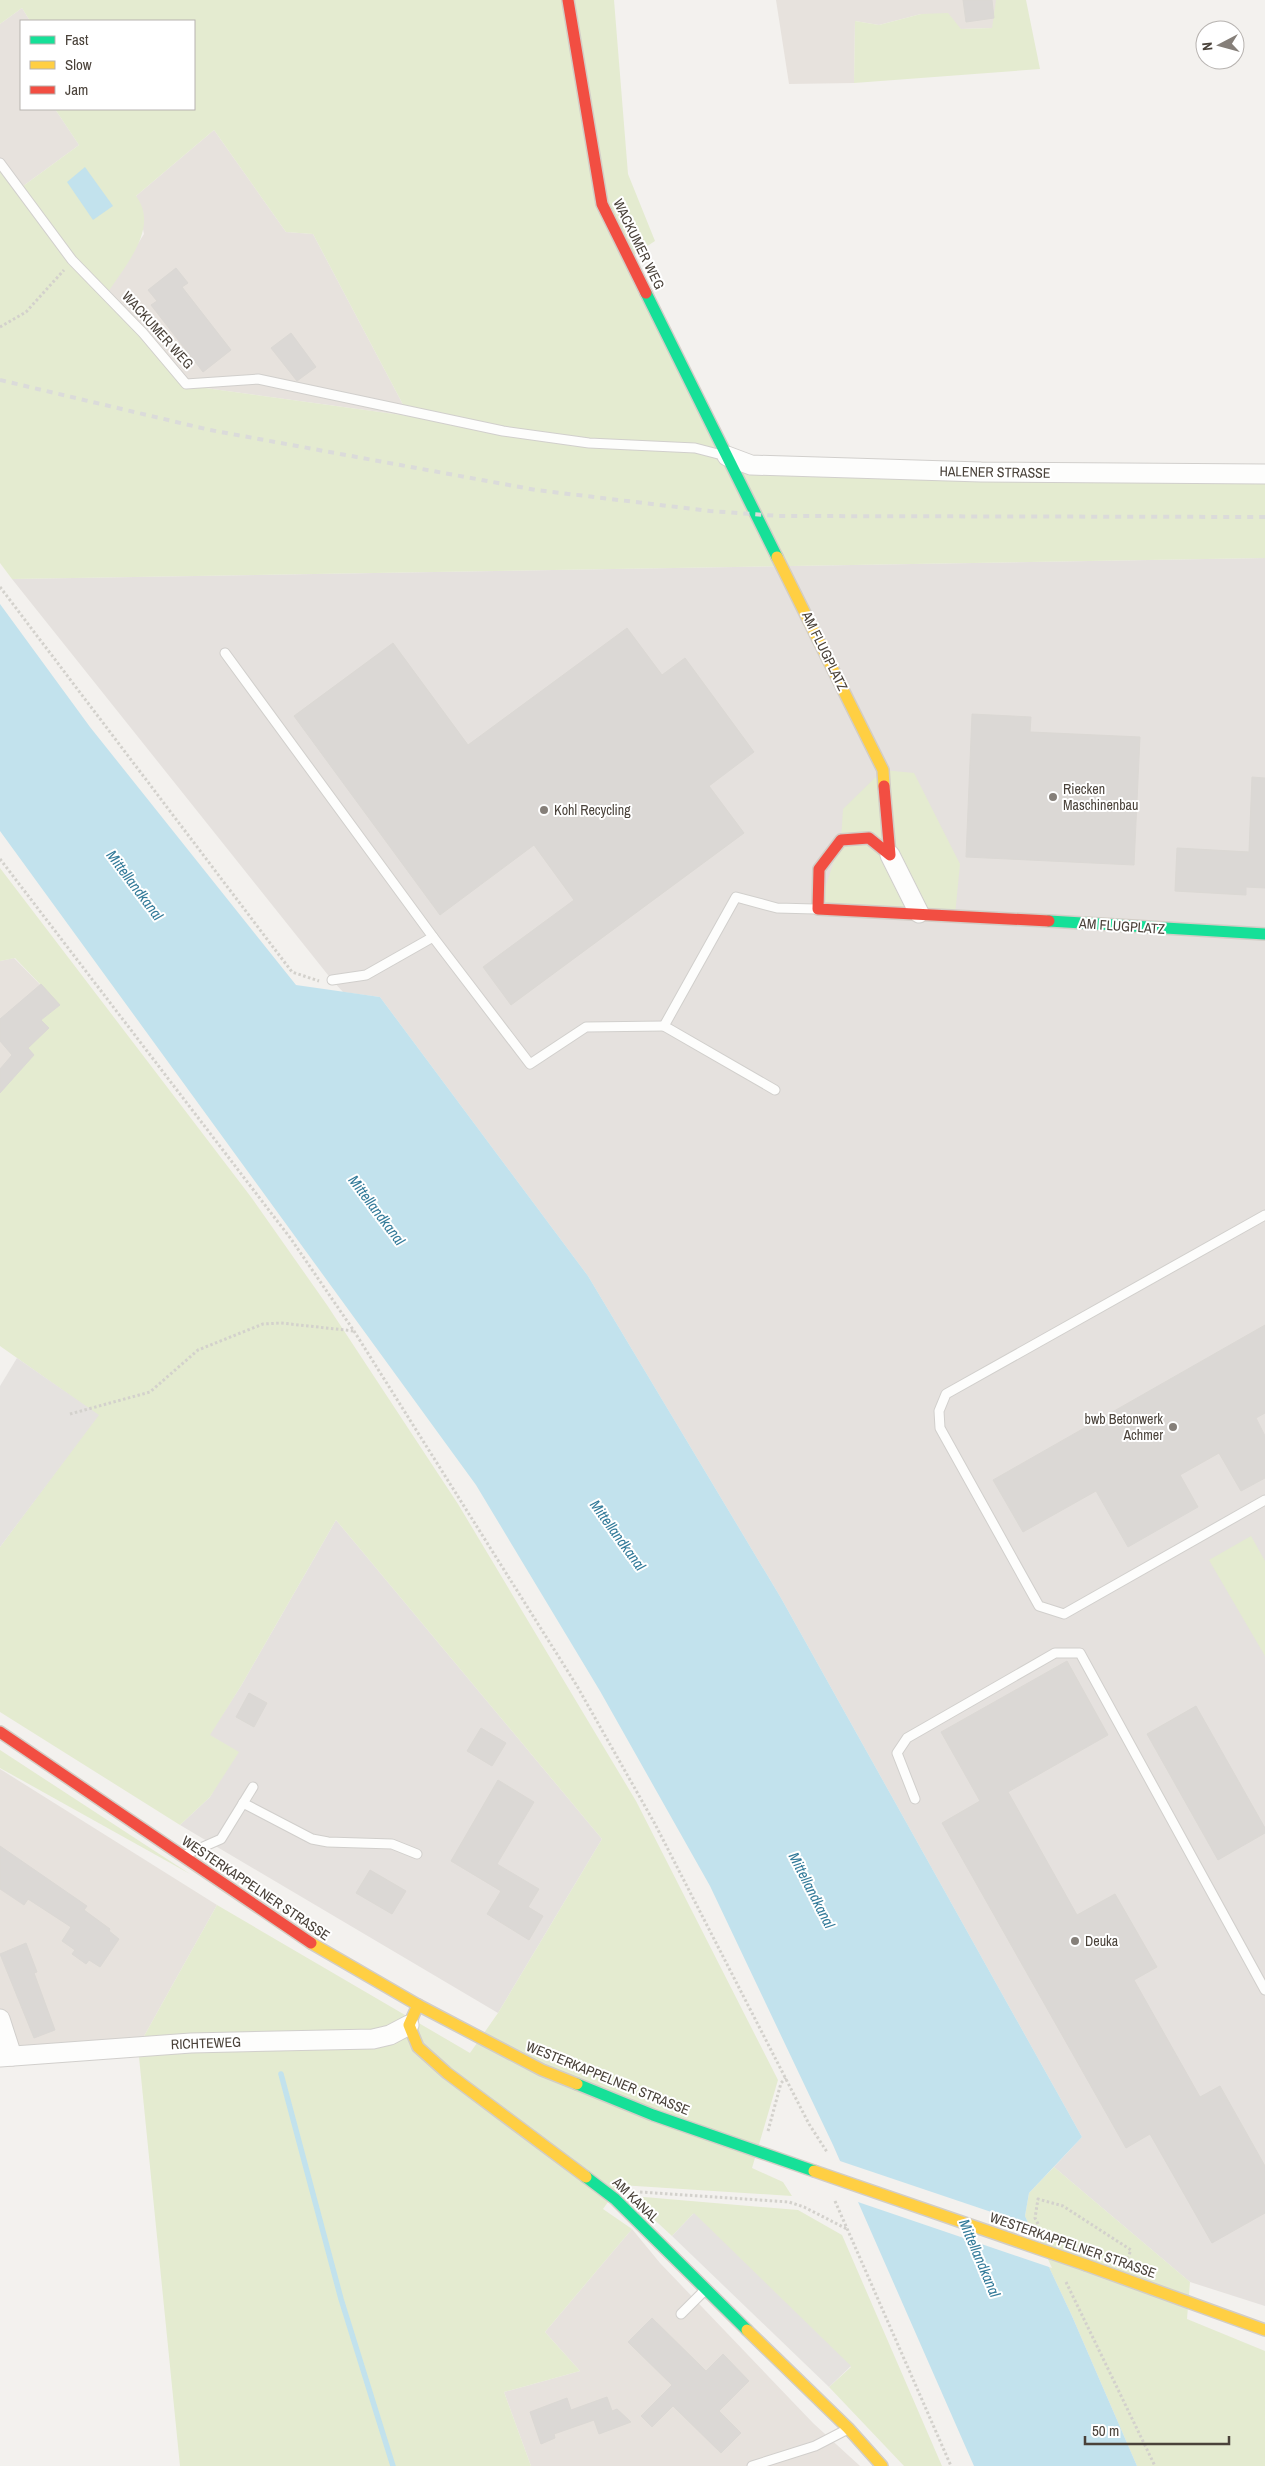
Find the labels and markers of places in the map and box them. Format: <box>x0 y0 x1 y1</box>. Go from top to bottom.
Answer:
place label: Riecken Maschinenbau <box>1063 780 1138 814</box>
marker: Riecken Maschinenbau <box>1047 791 1059 803</box>
place label: Kohl Recycling <box>554 801 631 819</box>
marker: Kohl Recycling <box>538 804 550 816</box>
place label: bwb Betonwerk Achmer <box>1085 1410 1163 1444</box>
marker: bwb Betonwerk Achmer <box>1167 1421 1179 1433</box>
place label: Deuka <box>1085 1932 1119 1950</box>
marker: Deuka <box>1069 1935 1081 1947</box>

